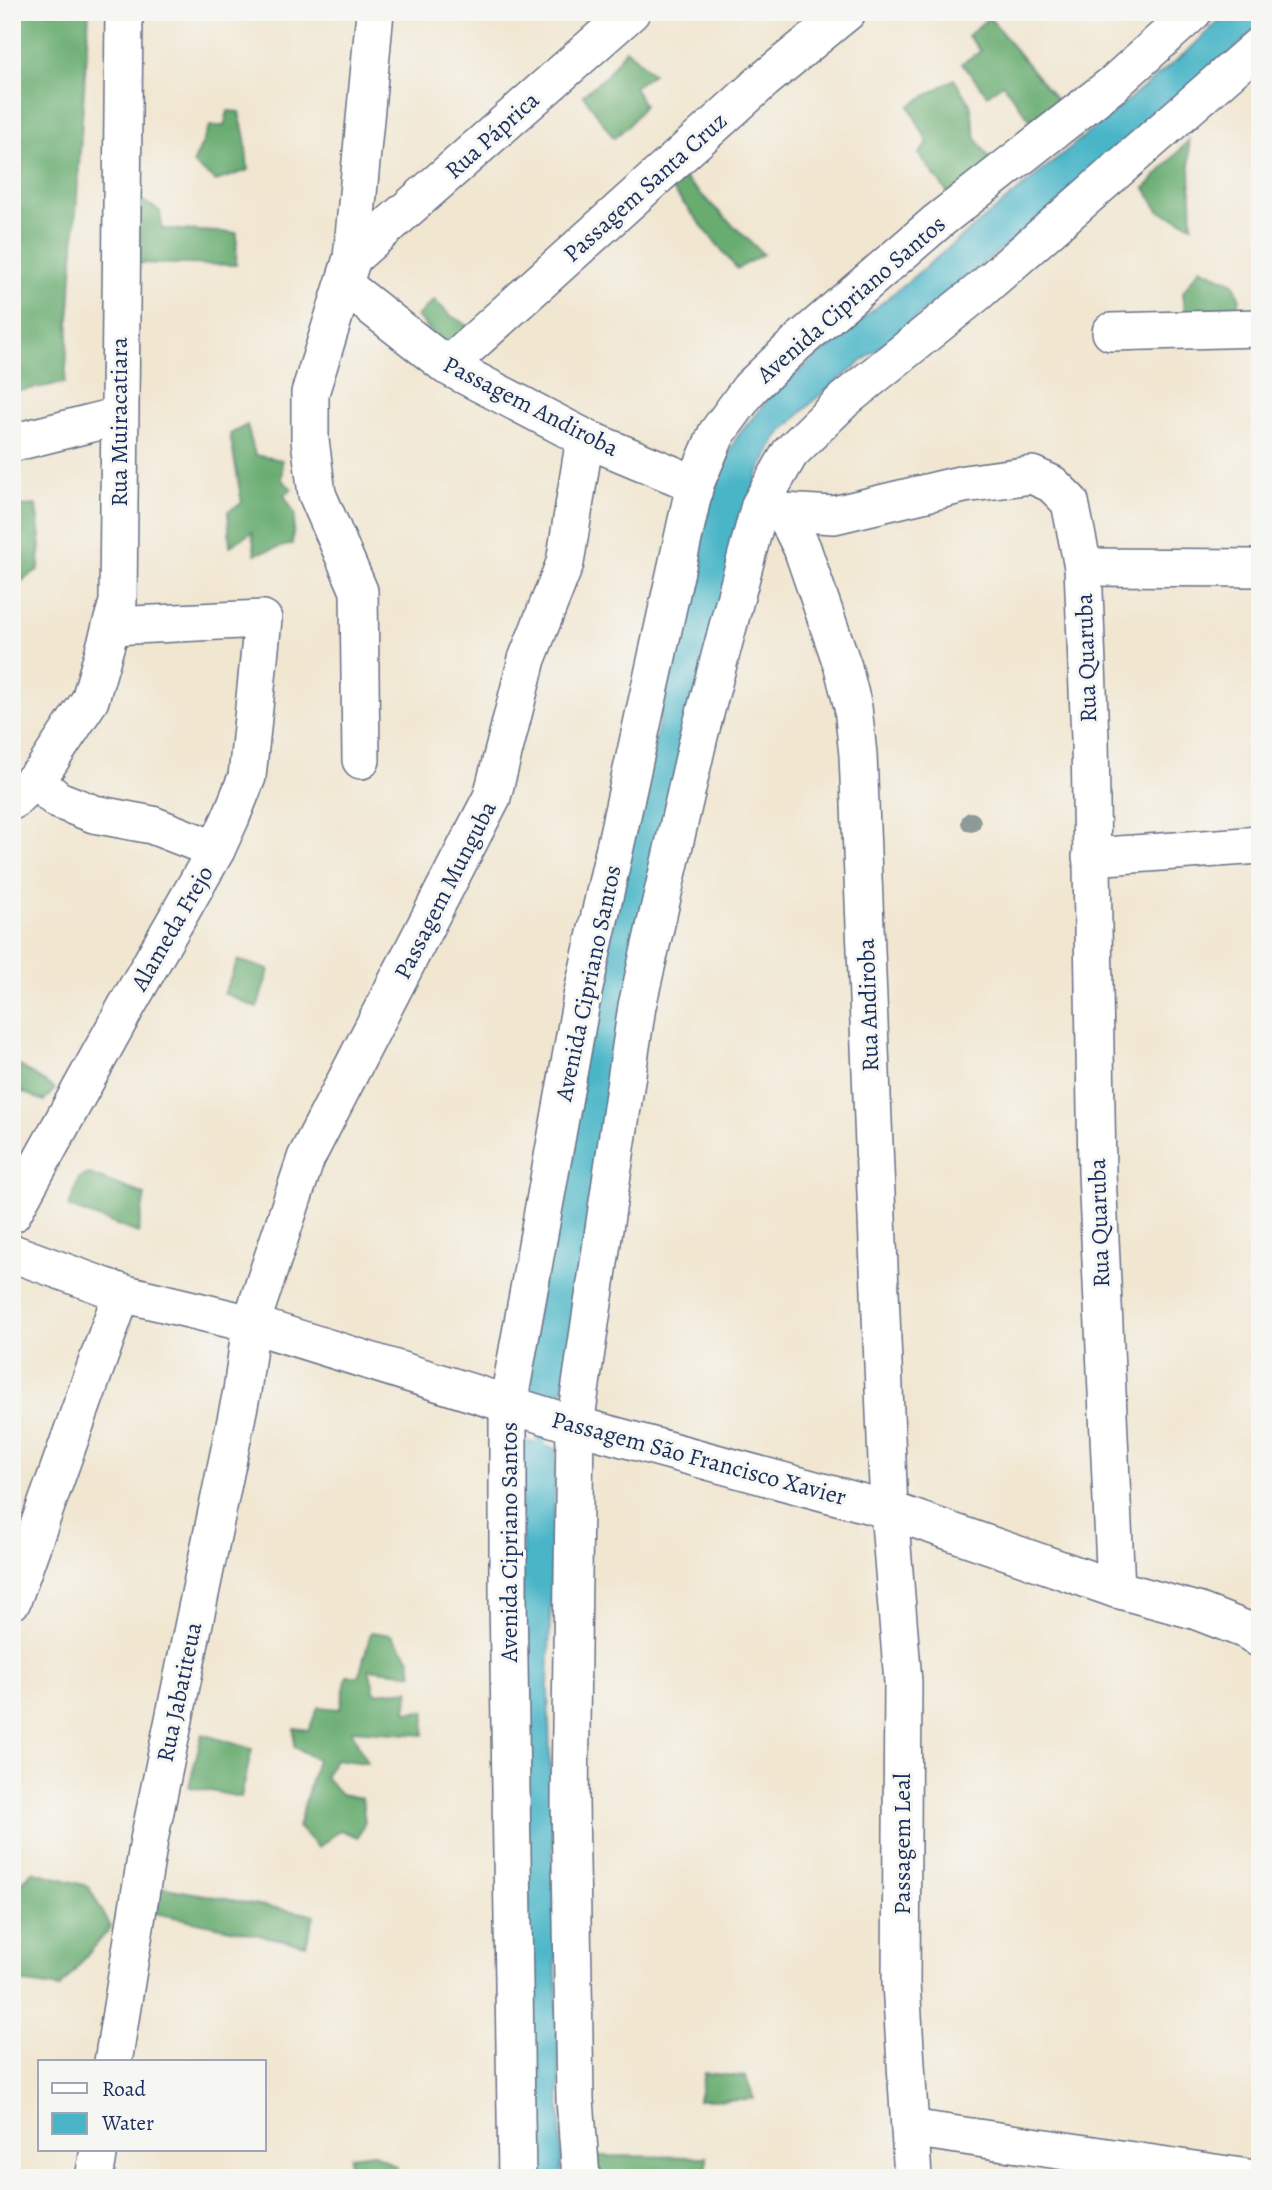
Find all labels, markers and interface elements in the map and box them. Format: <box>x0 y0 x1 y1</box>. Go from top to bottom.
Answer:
street label: Rua Páprica <box>438 84 547 186</box>
street label: Passagem Santa Cruz <box>556 105 734 269</box>
street label: Avenida Cipriano Santos <box>749 208 952 391</box>
street label: Rua Muiracatiara <box>103 336 135 507</box>
street label: Passagem Andiroba <box>438 348 625 464</box>
street label: Rua Quaruba <box>1068 592 1104 723</box>
street label: Passagem Munguba <box>386 795 504 985</box>
street label: Alameda Frejo <box>123 860 221 997</box>
street label: Avenida Cipriano Santos <box>547 862 629 1105</box>
street label: Rua Andiroba <box>850 937 886 1072</box>
street label: Rua Quaruba <box>1081 1157 1117 1288</box>
street label: Passagem São Francisco Xavier <box>548 1403 850 1513</box>
street label: Avenida Cipriano Santos <box>493 1422 525 1663</box>
street label: Rua Jabatiteua <box>149 1618 210 1765</box>
street label: Passagem Leal <box>886 1773 918 1915</box>
legend <box>38 2060 266 2152</box>
text: Road <box>102 2075 146 2103</box>
text: Water <box>101 2109 154 2137</box>

